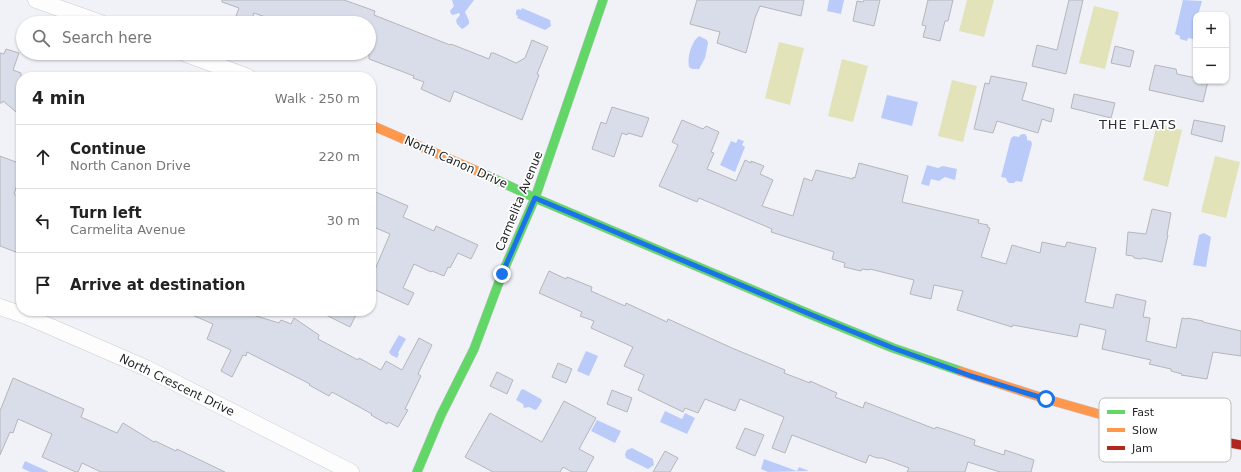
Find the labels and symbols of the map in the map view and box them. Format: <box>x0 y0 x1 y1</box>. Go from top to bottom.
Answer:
district label: THE FLATS <box>1098 117 1177 132</box>
street label: North Canon Drive <box>402 133 510 191</box>
street label: Carmelita Avenue <box>493 149 545 253</box>
route end <box>493 265 511 283</box>
street label: North Crescent Drive <box>117 351 237 419</box>
route start <box>1037 390 1055 408</box>
legend <box>1099 398 1231 462</box>
text: Fast <box>1132 406 1155 419</box>
text: Slow <box>1132 424 1158 437</box>
text: Jam <box>1131 442 1153 455</box>

